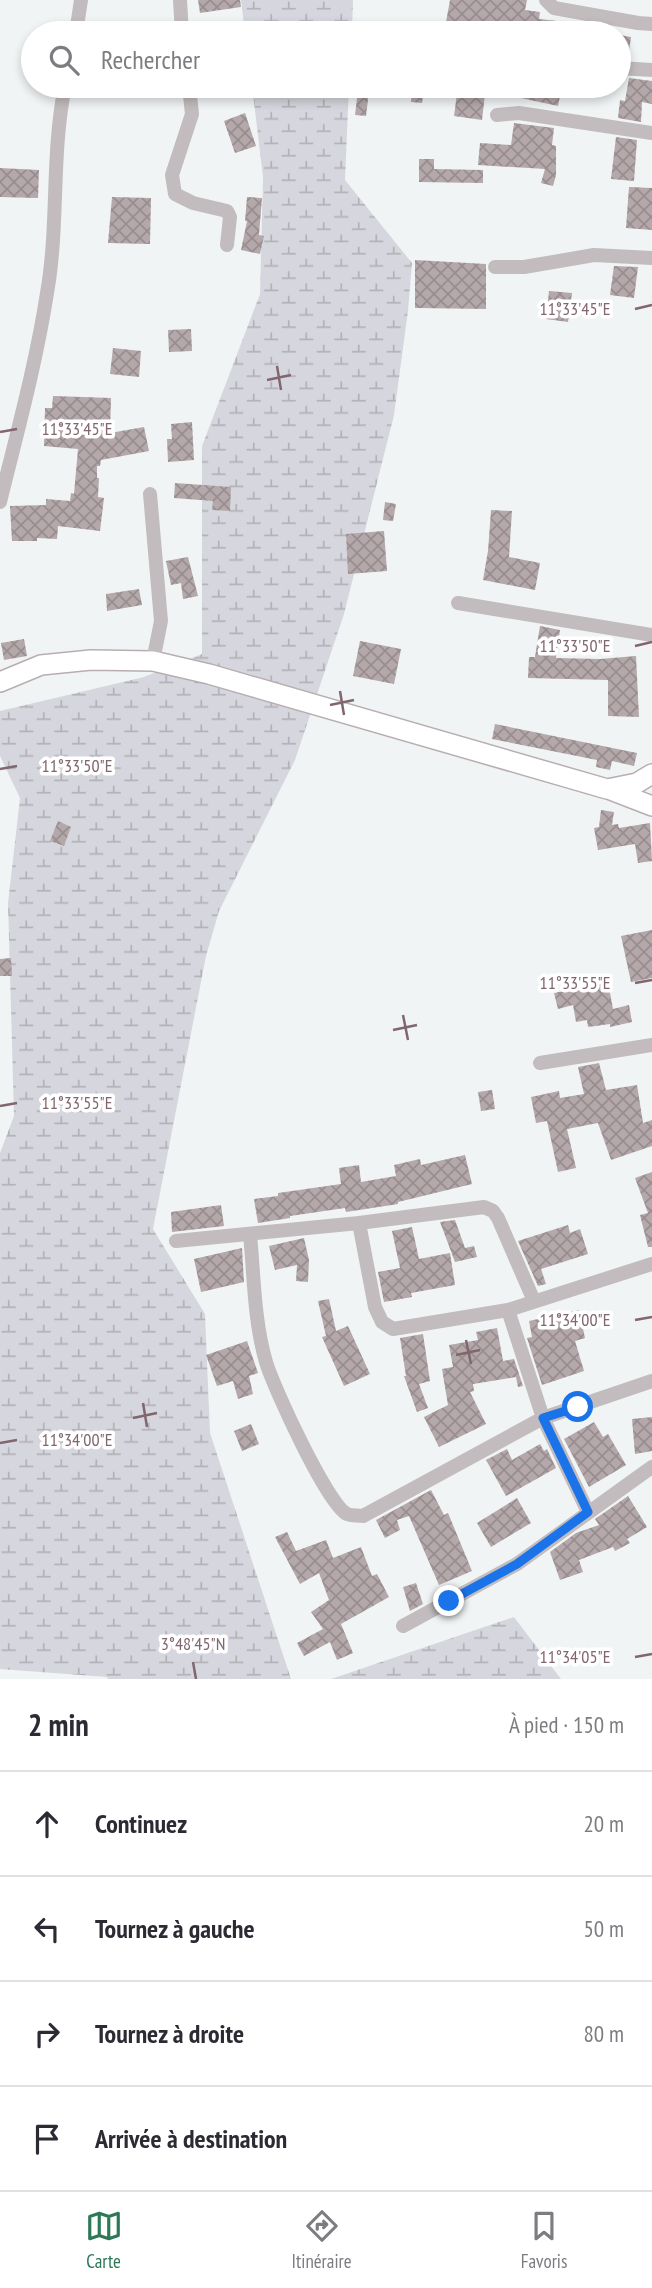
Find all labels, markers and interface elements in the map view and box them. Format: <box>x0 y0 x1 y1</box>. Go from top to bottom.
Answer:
search box <box>21 21 631 98</box>
icon: search <box>45 41 83 79</box>
text: Rechercher <box>101 43 200 76</box>
text: 11°33'45"E <box>540 297 610 320</box>
text: 11°33'45"E <box>42 417 112 440</box>
text: 11°33'50"E <box>540 634 610 657</box>
text: 11°33'50"E <box>42 754 112 777</box>
text: 11°33'55"E <box>540 971 610 994</box>
text: 11°33'55"E <box>42 1091 112 1114</box>
text: 11°34'00"E <box>540 1308 610 1331</box>
route start <box>562 1391 593 1422</box>
text: 11°34'00"E <box>42 1428 112 1451</box>
route end <box>433 1585 464 1616</box>
text: 3°48'45"N <box>161 1632 225 1655</box>
text: 11°34'05"E <box>540 1645 610 1668</box>
text: 2 min <box>28 1705 89 1744</box>
text: À pied · 150 m <box>509 1710 624 1739</box>
icon: ahead <box>28 1805 66 1843</box>
text: Continuez <box>95 1807 187 1840</box>
text: 20 m <box>583 1809 624 1838</box>
icon: left <box>28 1910 66 1948</box>
text: Tournez à gauche <box>95 1912 255 1945</box>
text: 50 m <box>583 1914 624 1943</box>
icon: right <box>28 2015 66 2053</box>
text: Tournez à droite <box>95 2017 244 2050</box>
text: 80 m <box>583 2019 624 2048</box>
icon: arrive <box>28 2120 66 2158</box>
text: Arrivée à destination <box>95 2122 287 2155</box>
tab: Carte <box>85 2207 123 2273</box>
tab: Itinéraire <box>292 2207 352 2273</box>
tab: Favoris <box>521 2207 567 2273</box>

